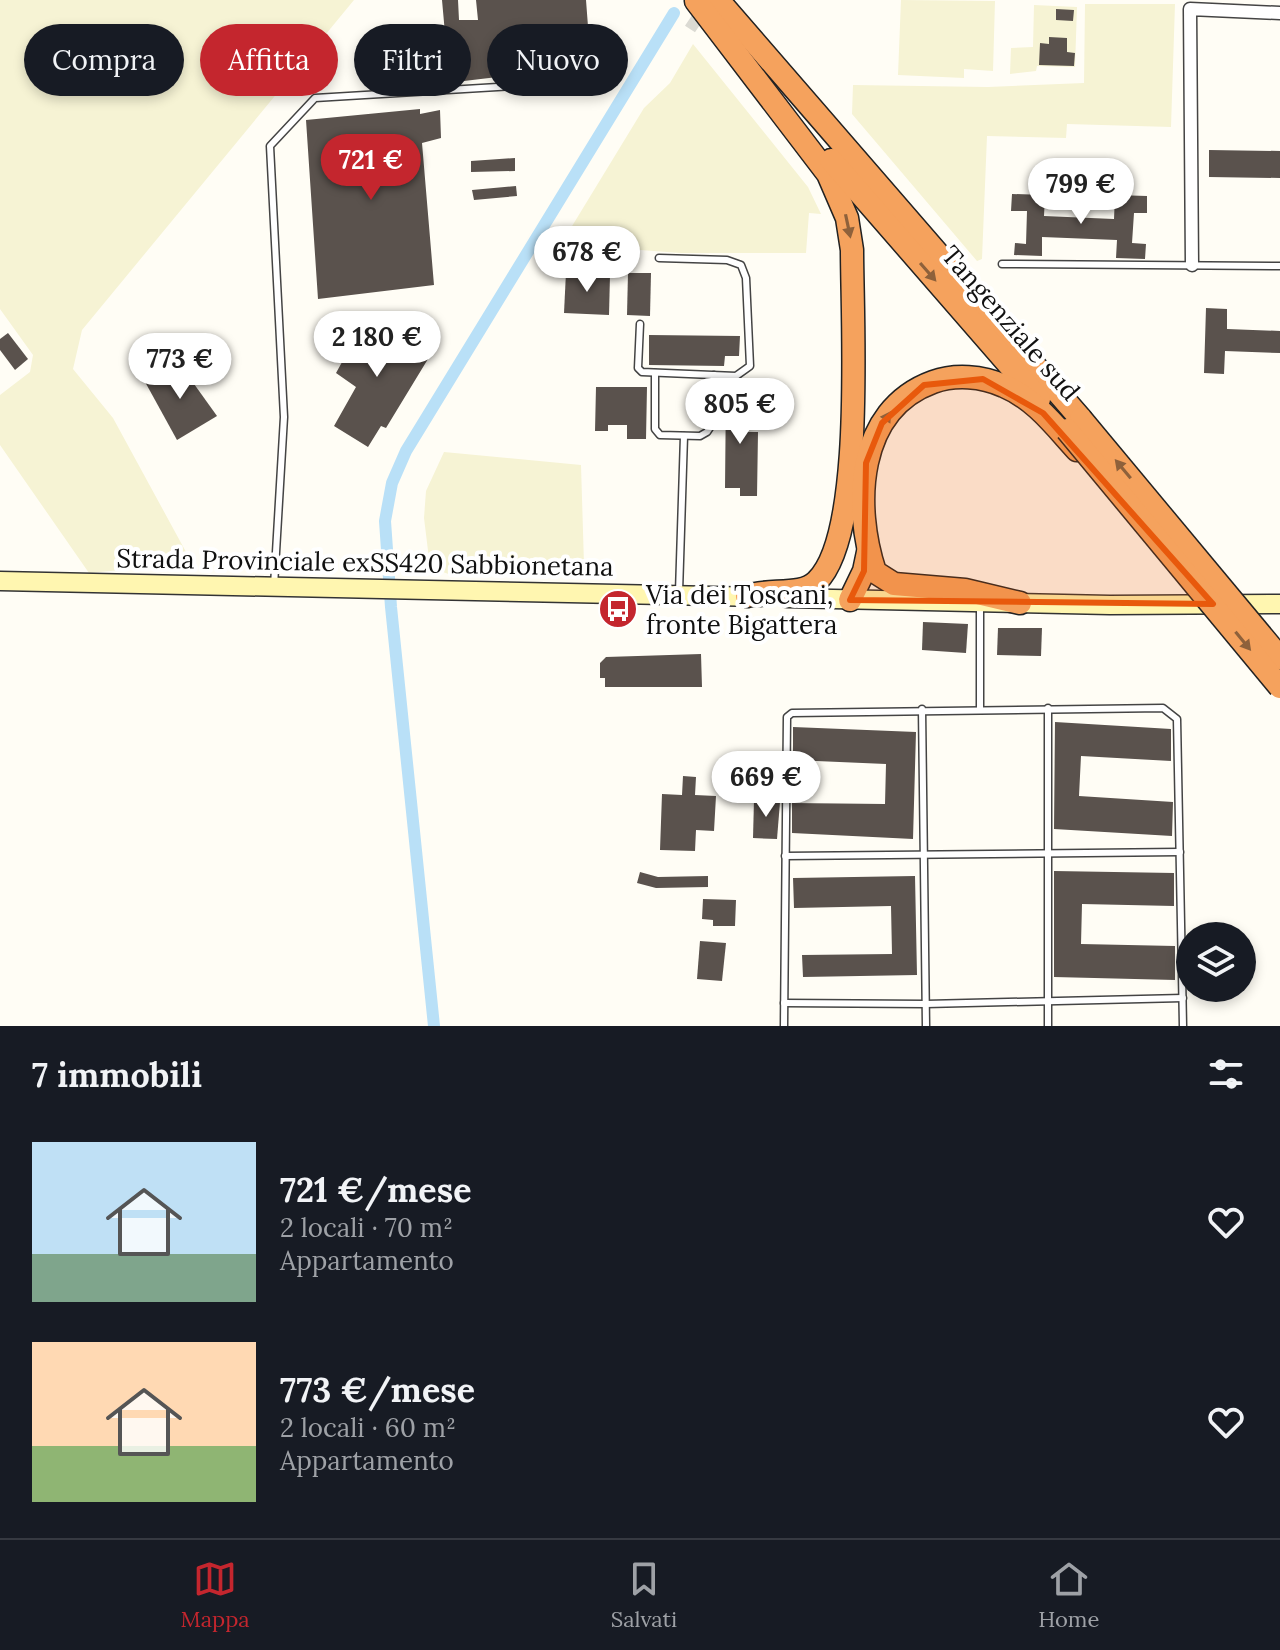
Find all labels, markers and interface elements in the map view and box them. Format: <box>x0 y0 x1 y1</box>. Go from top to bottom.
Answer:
chip: Compra <box>24 24 184 96</box>
chip: Affitta <box>200 24 338 96</box>
chip: Filtri <box>354 24 471 96</box>
chip: Nuovo <box>487 24 628 96</box>
pin: 721 € <box>315 134 427 202</box>
text: 721 € <box>339 143 403 176</box>
pin: 799 € <box>1025 158 1137 226</box>
text: 799 € <box>1046 167 1116 200</box>
one-way arrow <box>842 214 855 239</box>
pin: 678 € <box>531 226 643 294</box>
text: 678 € <box>552 235 622 268</box>
street label: Tangenziale sud <box>935 239 1087 407</box>
one-way arrow <box>919 262 937 281</box>
pin: 2 180 € <box>303 311 451 379</box>
text: 2 180 € <box>332 320 422 353</box>
pin: 773 € <box>124 333 236 401</box>
text: 773 € <box>146 342 214 375</box>
pin: 805 € <box>684 378 796 446</box>
text: 805 € <box>703 387 777 420</box>
one-way arrow <box>876 411 890 433</box>
one-way arrow <box>1115 460 1132 480</box>
street label: Strada Provinciale exSS420 Sabbionetana <box>116 541 614 583</box>
place label: Via dei Toscani, fronte Bigattera <box>645 578 837 641</box>
bus stop icon: Via dei Toscani, fronte Bigattera <box>597 588 639 630</box>
one-way arrow <box>1234 630 1251 651</box>
pin: 669 € <box>710 751 822 819</box>
text: 669 € <box>730 760 802 793</box>
map controls <box>1176 922 1256 1002</box>
button: layers <box>1176 922 1256 1002</box>
icon: filters <box>1204 1052 1248 1096</box>
text: 7 immobili <box>32 1053 202 1096</box>
text: 721 €/mese <box>280 1168 471 1211</box>
icon: home <box>96 1174 192 1270</box>
icon: heart <box>1204 1200 1248 1244</box>
text: 2 locali · 70 m² <box>280 1211 453 1244</box>
text: Appartamento <box>280 1244 454 1277</box>
text: 773 €/mese <box>280 1368 475 1411</box>
icon: home <box>96 1374 192 1470</box>
icon: heart <box>1204 1400 1248 1444</box>
text: 2 locali · 60 m² <box>280 1411 456 1444</box>
text: Appartamento <box>280 1444 454 1477</box>
tab: Mappa <box>181 1557 250 1633</box>
tab: Salvati <box>611 1557 677 1633</box>
tab: Home <box>1038 1557 1099 1633</box>

